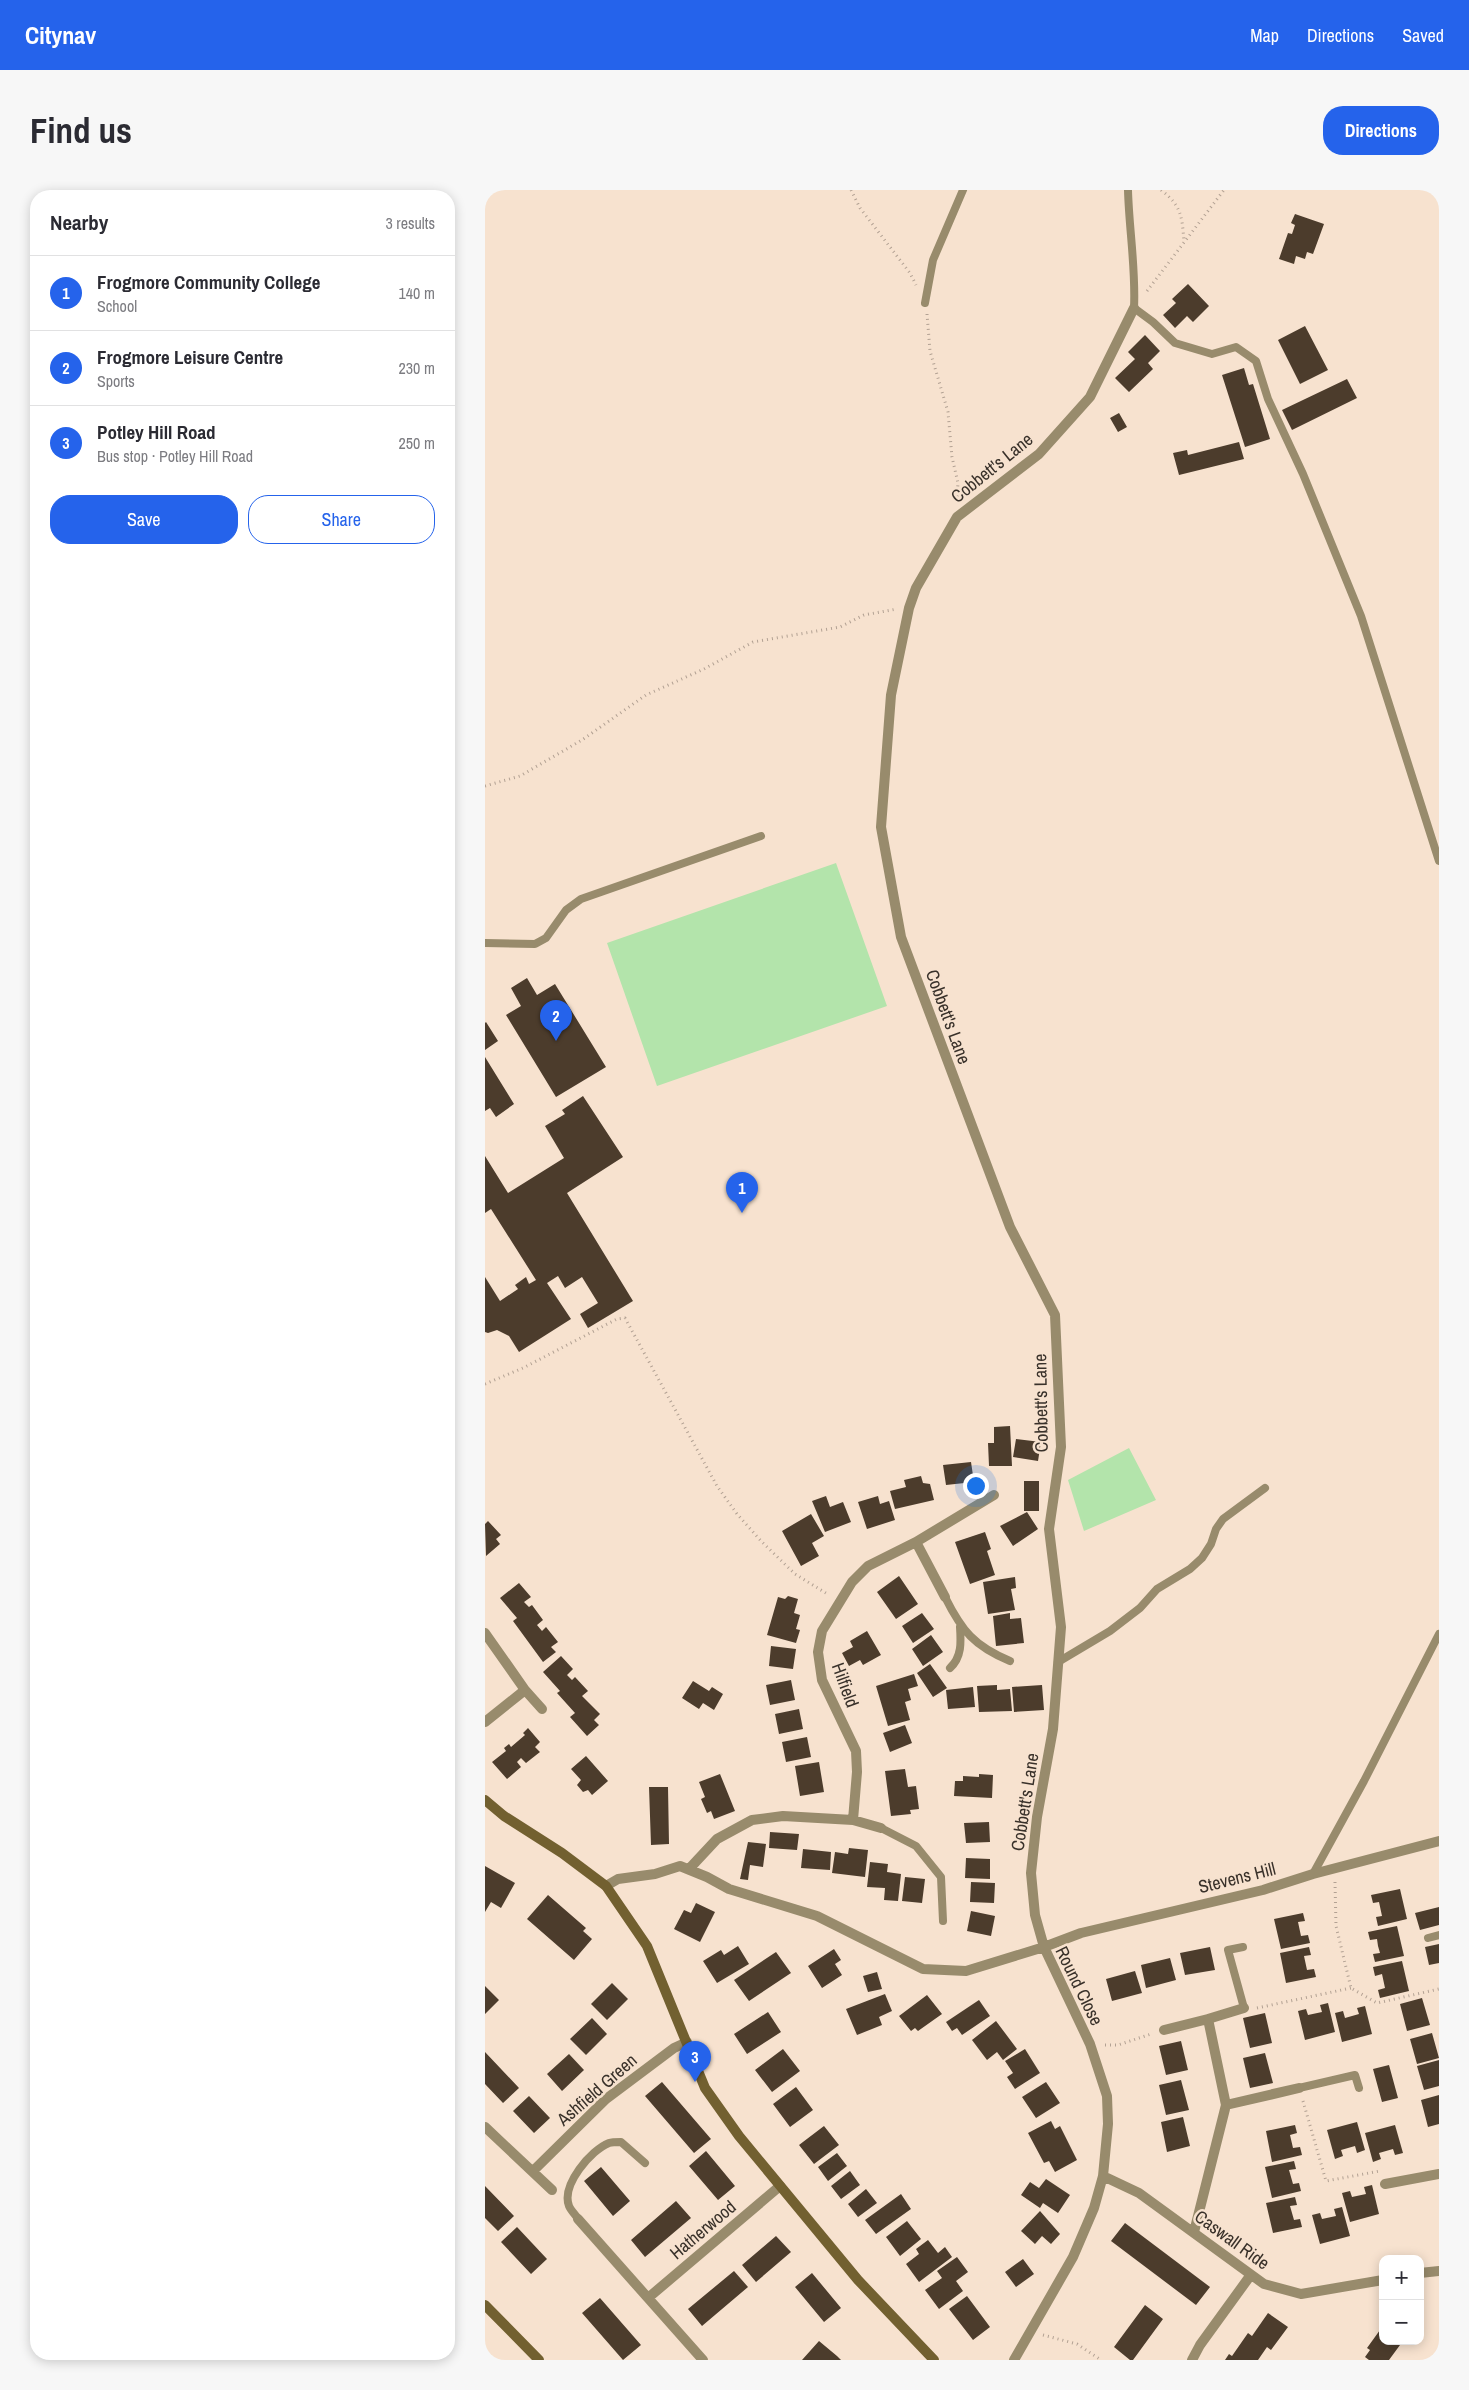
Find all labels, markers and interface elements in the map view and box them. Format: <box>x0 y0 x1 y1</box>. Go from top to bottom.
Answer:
text: Citynav <box>25 19 96 51</box>
text: Map <box>1250 23 1279 48</box>
text: Directions <box>1307 23 1374 48</box>
text: Saved <box>1402 23 1444 48</box>
button: Directions <box>1323 106 1439 155</box>
text: Find us <box>30 107 132 154</box>
text: Nearby <box>50 208 108 237</box>
text: 3 results <box>385 212 435 234</box>
text: Frogmore Community College <box>97 269 320 295</box>
text: 1 <box>62 282 70 304</box>
text: 140 m <box>399 282 435 304</box>
text: School <box>97 295 137 317</box>
text: Frogmore Leisure Centre <box>97 344 283 370</box>
text: 2 <box>62 357 70 379</box>
text: 230 m <box>399 357 435 379</box>
text: Sports <box>97 370 135 392</box>
text: Potley Hill Road <box>97 419 216 445</box>
street label: Cobbett's Lane <box>945 427 1038 508</box>
text: 3 <box>62 432 70 454</box>
text: 250 m <box>399 432 435 454</box>
text: Bus stop · Potley Hill Road <box>97 445 253 467</box>
button: Save <box>50 495 238 544</box>
button: Share <box>248 495 435 544</box>
street label: Cobbett's Lane <box>920 966 977 1068</box>
pin: 2 <box>540 1000 572 1041</box>
pin: 1 <box>726 1172 758 1213</box>
street label: Cobbett's Lane <box>1027 1353 1054 1453</box>
your location <box>963 1473 989 1499</box>
street label: Hilfield <box>826 1659 865 1711</box>
street label: Cobbett's Lane <box>1004 1751 1045 1853</box>
street label: Stevens Hill <box>1196 1856 1278 1899</box>
street label: Round Close <box>1050 1942 1109 2030</box>
pin: 3 <box>679 2041 711 2082</box>
street label: Ashfield Green <box>551 2048 642 2132</box>
street label: Hatherwood <box>664 2194 741 2265</box>
street label: Caswall Ride <box>1190 2204 1275 2275</box>
map controls <box>1379 2255 1424 2345</box>
button: + <box>1379 2255 1424 2300</box>
button: − <box>1379 2300 1424 2345</box>

